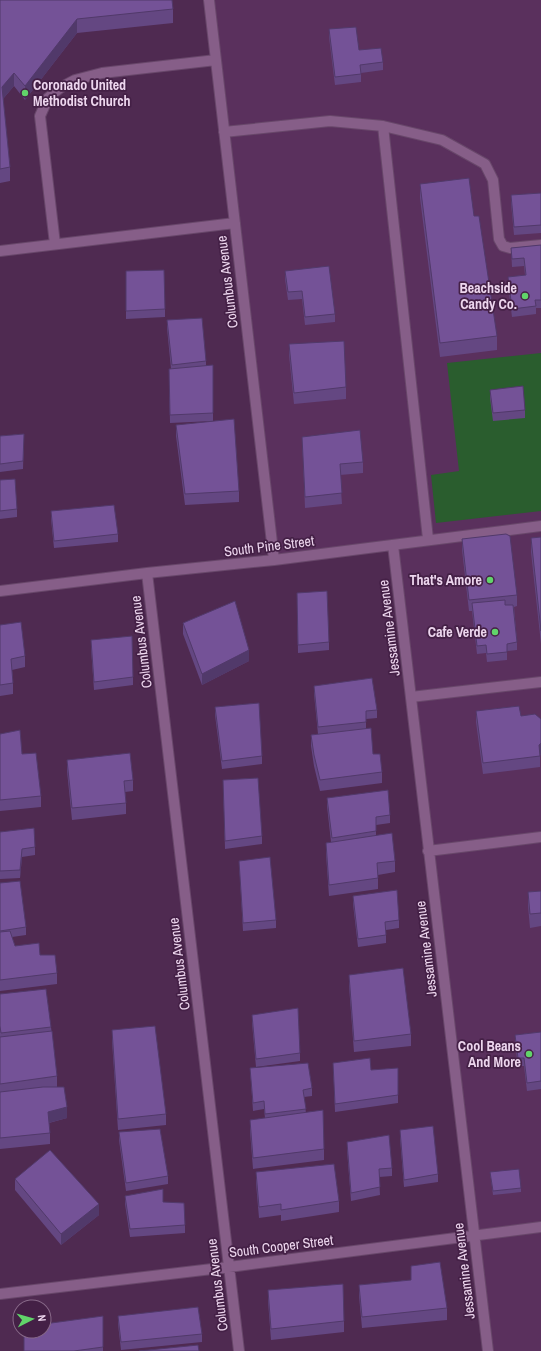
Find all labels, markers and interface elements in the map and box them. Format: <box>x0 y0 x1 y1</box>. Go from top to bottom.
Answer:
place label: Coronado United Methodist Church <box>33 76 131 110</box>
marker: Coronado United Methodist Church <box>20 88 30 98</box>
street label: Columbus Avenue <box>212 235 242 329</box>
place label: Beachside Candy Co. <box>460 279 517 313</box>
marker: Beachside Candy Co. <box>520 291 530 301</box>
street label: South Pine Street <box>223 532 315 560</box>
place label: That's Amore <box>410 571 482 589</box>
marker: That's Amore <box>485 575 495 585</box>
street label: Jessamine Avenue <box>374 579 404 677</box>
street label: Columbus Avenue <box>126 595 156 689</box>
place label: Cafe Verde <box>428 623 487 641</box>
marker: Cafe Verde <box>490 627 500 637</box>
street label: Jessamine Avenue <box>411 900 441 998</box>
street label: Columbus Avenue <box>164 917 194 1011</box>
place label: Cool Beans And More <box>458 1037 521 1071</box>
marker: Cool Beans And More <box>524 1049 534 1059</box>
street label: Jessamine Avenue <box>449 1222 479 1320</box>
street label: South Cooper Street <box>228 1231 334 1261</box>
street label: Columbus Avenue <box>202 1238 232 1332</box>
north arrow <box>12 1299 52 1339</box>
text: N <box>35 1314 49 1322</box>

